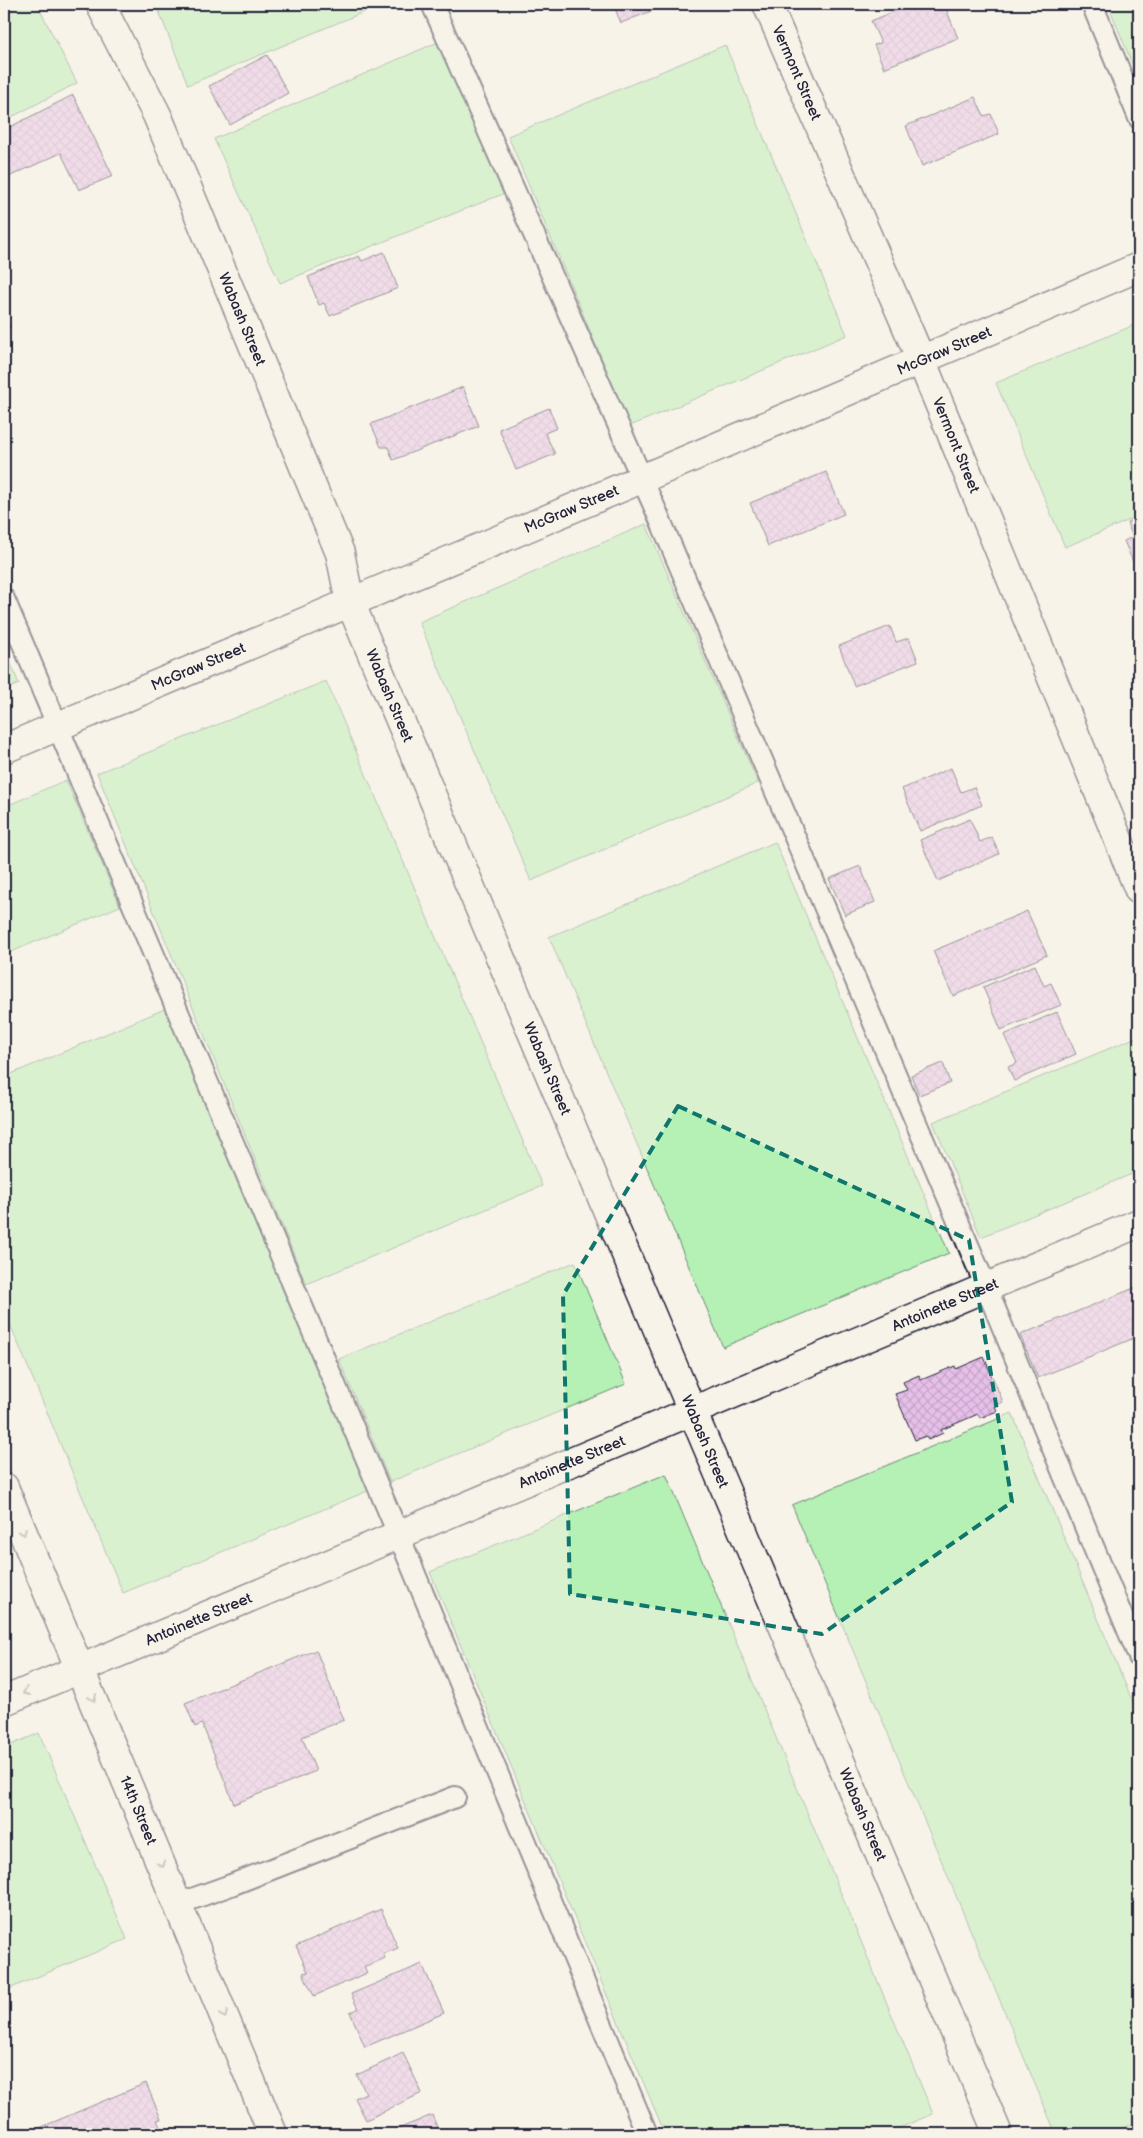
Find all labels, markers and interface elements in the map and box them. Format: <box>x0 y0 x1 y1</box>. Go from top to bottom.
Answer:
street label: Vermont Street <box>768 23 826 124</box>
street label: Wabash Street <box>214 270 270 369</box>
street label: McGraw Street <box>894 322 995 379</box>
street label: Vermont Street <box>928 395 984 496</box>
street label: McGraw Street <box>521 480 622 537</box>
street label: McGraw Street <box>148 638 249 695</box>
street label: Wabash Street <box>362 646 418 745</box>
street label: Wabash Street <box>519 1019 576 1118</box>
street label: Antoinette Street <box>889 1274 1001 1336</box>
street label: Wabash Street <box>677 1392 733 1491</box>
street label: Antoinette Street <box>516 1431 628 1493</box>
one-way arrow <box>16 1527 27 1536</box>
street label: Antoinette Street <box>142 1588 255 1650</box>
one-way arrow <box>22 1685 31 1696</box>
one-way arrow <box>86 1693 97 1702</box>
street label: Wabash Street <box>835 1765 891 1864</box>
street label: 14th Street <box>116 1773 161 1848</box>
one-way arrow <box>156 1860 166 1868</box>
one-way arrow <box>217 2010 228 2019</box>

